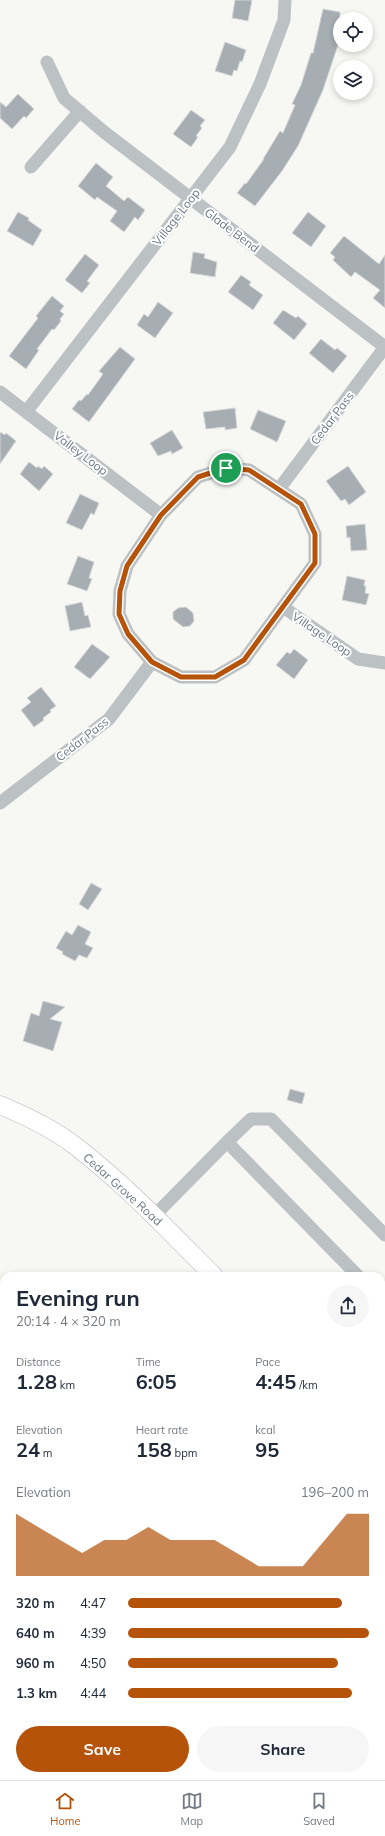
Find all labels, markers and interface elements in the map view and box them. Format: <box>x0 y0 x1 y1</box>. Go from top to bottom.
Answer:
map controls <box>333 12 373 100</box>
button: locate <box>333 12 373 52</box>
button: layers <box>333 60 373 100</box>
street label: Village Loop <box>149 185 203 249</box>
street label: Glade Bend <box>202 205 262 255</box>
street label: Cedar Pass <box>307 388 357 448</box>
street label: Valley Loop <box>51 428 111 478</box>
pin <box>209 451 243 485</box>
icon: arrive <box>215 457 237 479</box>
street label: Village Loop <box>289 609 355 659</box>
street label: Cedar Pass <box>53 714 111 764</box>
street label: Cedar Grove Road <box>80 1150 166 1228</box>
text: Evening run <box>16 1284 140 1312</box>
button: share <box>327 1285 369 1327</box>
text: 20:14 · 4 × 320 m <box>16 1313 121 1329</box>
text: Distance <box>16 1355 60 1369</box>
text: Time <box>136 1355 161 1369</box>
text: Pace <box>255 1355 280 1369</box>
text: 1.28 <box>16 1369 57 1394</box>
text: 6:05 <box>136 1369 177 1394</box>
text: 4:45 <box>255 1369 296 1394</box>
text: km <box>57 1378 75 1392</box>
text: /km <box>296 1378 318 1392</box>
text: Elevation <box>16 1423 63 1437</box>
text: Heart rate <box>136 1423 188 1437</box>
text: kcal <box>255 1423 275 1437</box>
text: 24 <box>16 1437 40 1462</box>
text: 158 <box>136 1437 172 1462</box>
text: 95 <box>255 1437 279 1462</box>
text: m <box>40 1446 53 1460</box>
text: bpm <box>172 1446 197 1460</box>
text: Elevation <box>16 1484 71 1500</box>
text: 196–200 m <box>301 1484 369 1500</box>
text: 320 m <box>16 1595 55 1611</box>
text: 4:47 <box>80 1595 106 1611</box>
text: 640 m <box>16 1625 55 1641</box>
text: 4:39 <box>80 1625 106 1641</box>
text: 960 m <box>16 1655 55 1671</box>
text: 4:50 <box>80 1655 106 1671</box>
text: 1.3 km <box>16 1685 57 1701</box>
text: 4:44 <box>80 1685 106 1701</box>
button: Save <box>16 1726 189 1772</box>
button: Share <box>197 1726 369 1772</box>
tab: Home <box>50 1790 80 1828</box>
tab: Map <box>180 1790 203 1828</box>
tab: Saved <box>303 1790 335 1828</box>

